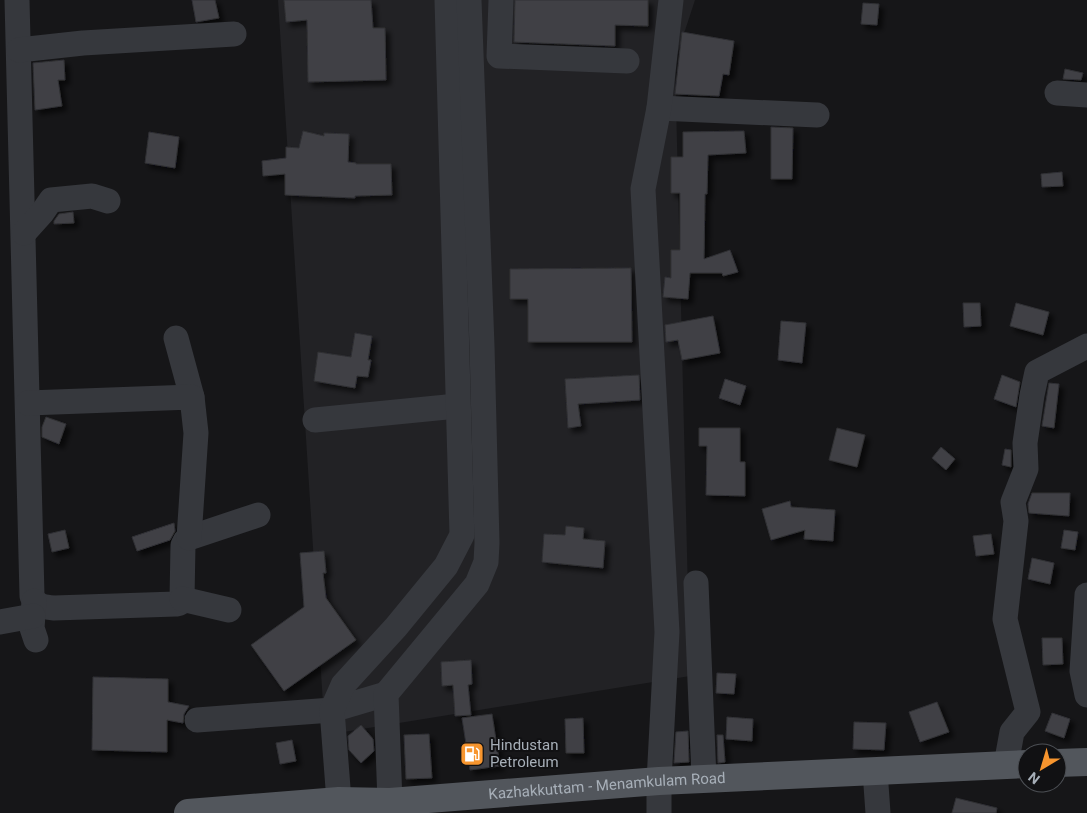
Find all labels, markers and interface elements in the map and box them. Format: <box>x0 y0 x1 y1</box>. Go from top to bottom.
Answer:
place label: Hindustan Petroleum <box>490 736 559 771</box>
fuel station icon: Hindustan Petroleum <box>459 741 485 767</box>
north arrow <box>1017 743 1067 793</box>
street label: Kazhakkuttam - Menamkulam Road <box>488 769 726 803</box>
text: N <box>1025 769 1043 788</box>

